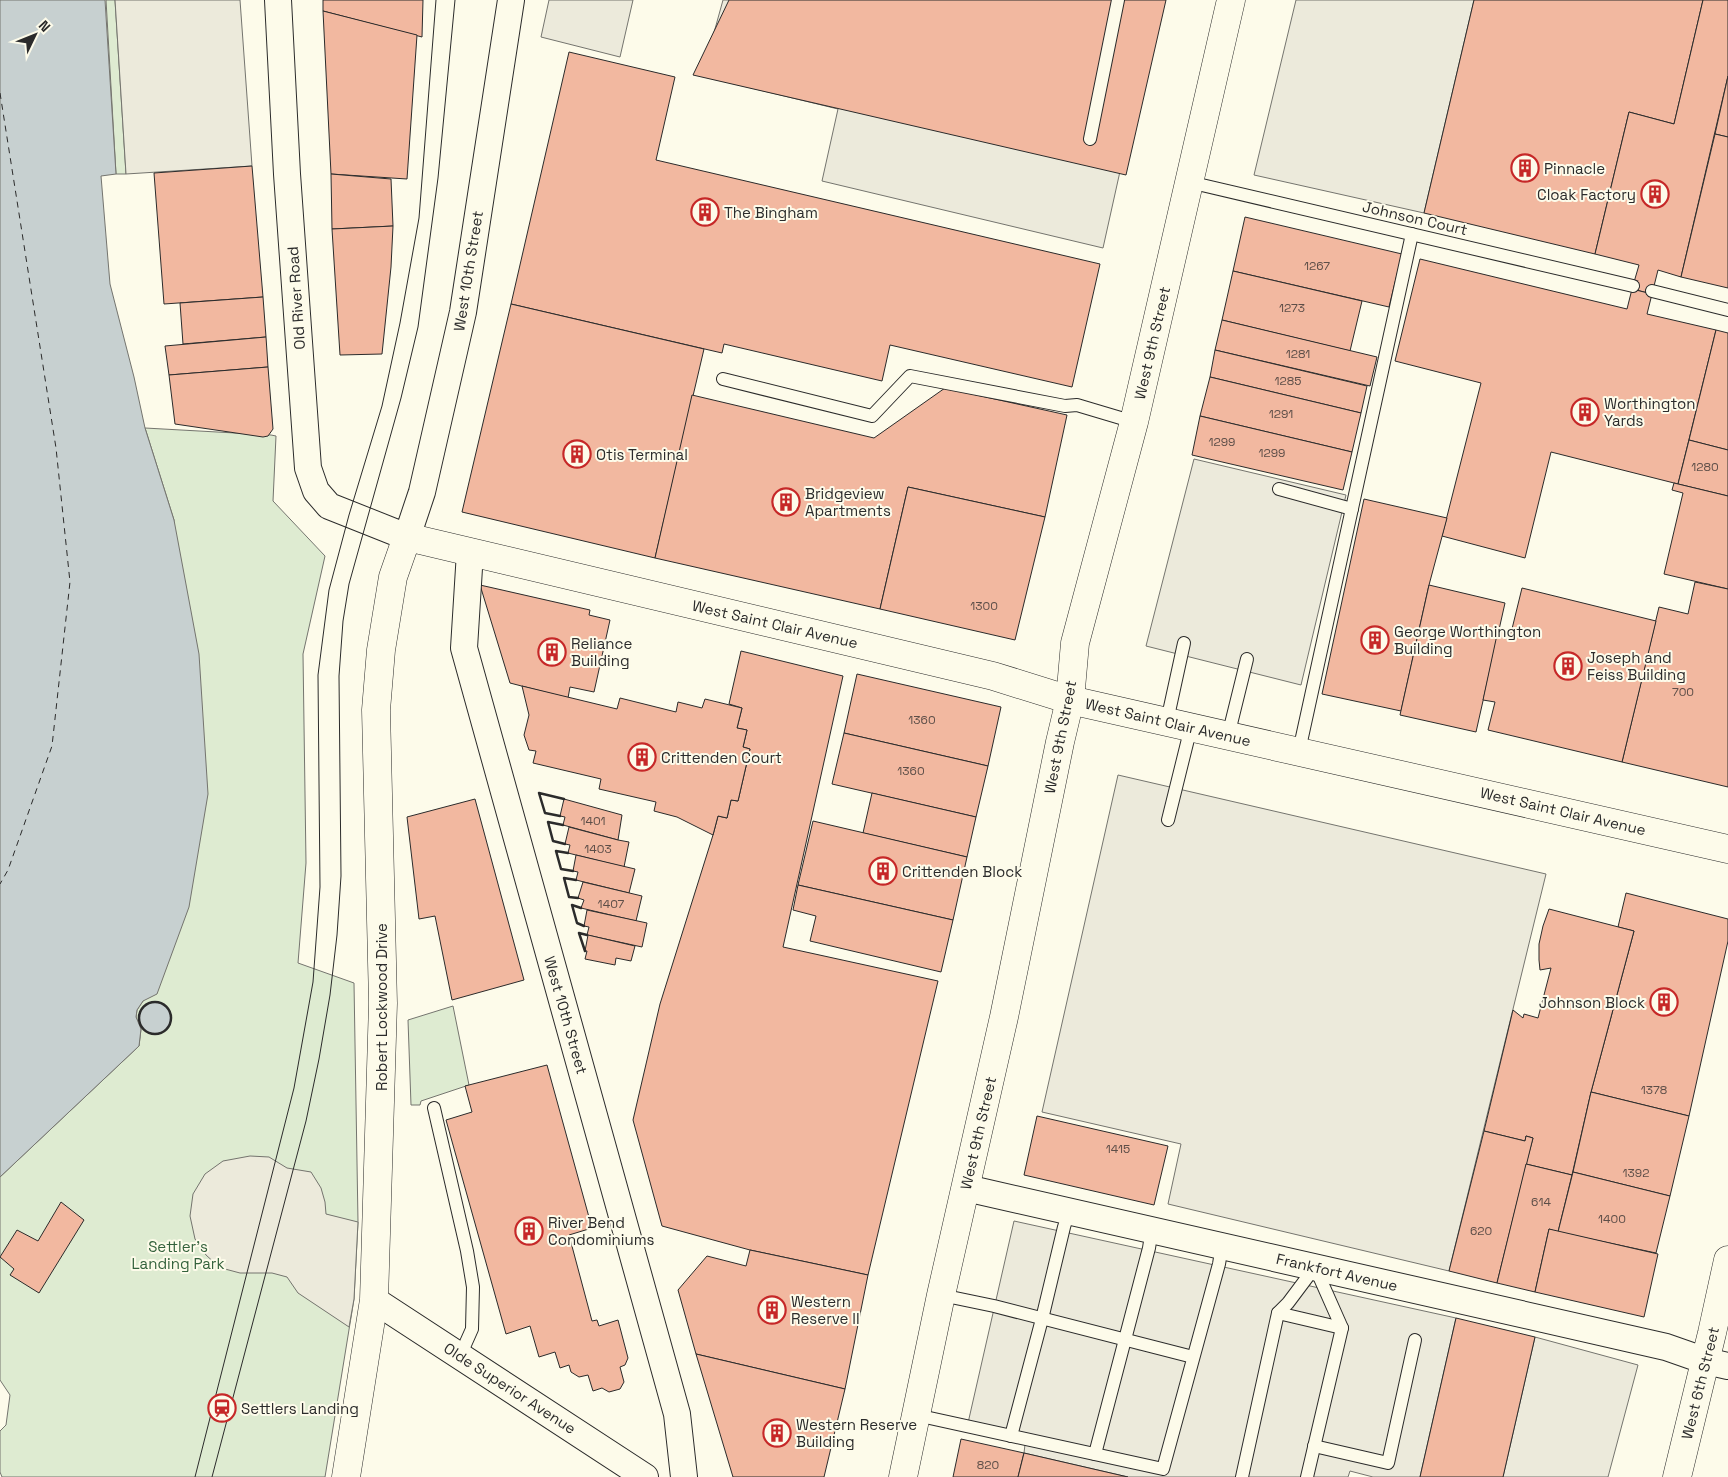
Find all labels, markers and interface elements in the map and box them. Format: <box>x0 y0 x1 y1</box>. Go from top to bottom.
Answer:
north arrow <box>10 10 60 60</box>
text: N <box>35 17 54 36</box>
building icon: Pinnacle <box>1510 153 1540 183</box>
place label: Pinnacle <box>1544 159 1605 178</box>
building icon: Cloak Factory <box>1640 179 1670 209</box>
place label: Cloak Factory <box>1537 185 1636 204</box>
building icon: The Bingham <box>690 197 720 227</box>
street label: Johnson Court <box>1361 197 1469 239</box>
place label: The Bingham <box>724 203 818 222</box>
street label: West 10th Street <box>449 209 487 333</box>
street label: Old River Road <box>283 246 309 350</box>
house number: 1267 <box>1304 258 1330 274</box>
street label: West 9th Street <box>1130 285 1174 401</box>
house number: 1273 <box>1279 300 1305 316</box>
house number: 1281 <box>1286 346 1310 362</box>
house number: 1285 <box>1275 373 1301 389</box>
place label: Worthington Yards <box>1604 394 1696 430</box>
building icon: Worthington Yards <box>1570 397 1600 427</box>
house number: 1291 <box>1269 406 1293 422</box>
house number: 1299 <box>1209 434 1235 450</box>
building icon: Otis Terminal <box>562 439 592 469</box>
place label: Otis Terminal <box>596 445 688 464</box>
house number: 1299 <box>1259 445 1285 461</box>
house number: 1280 <box>1691 459 1719 475</box>
place label: Bridgeview Apartments <box>805 484 891 520</box>
building icon: Bridgeview Apartments <box>771 487 801 517</box>
street label: West Saint Clair Avenue <box>690 596 860 652</box>
house number: 1300 <box>970 598 998 614</box>
place label: George Worthington Building <box>1394 622 1541 658</box>
building icon: George Worthington Building <box>1360 625 1390 655</box>
place label: Reliance Building <box>571 634 632 670</box>
building icon: Reliance Building <box>537 637 567 667</box>
place label: Joseph and Feiss Building <box>1587 648 1686 684</box>
building icon: Joseph and Feiss Building <box>1553 651 1583 681</box>
street label: West 9th Street <box>1040 679 1080 795</box>
house number: 700 <box>1672 684 1694 700</box>
street label: West Saint Clair Avenue <box>1083 694 1253 750</box>
house number: 1360 <box>908 712 936 728</box>
building icon: Crittenden Court <box>627 742 657 772</box>
place label: Crittenden Court <box>661 748 782 767</box>
house number: 1360 <box>897 763 925 779</box>
street label: West Saint Clair Avenue <box>1478 783 1648 839</box>
house number: 1401 <box>580 813 606 829</box>
house number: 1403 <box>584 841 612 857</box>
building icon: Crittenden Block <box>868 856 898 886</box>
place label: Crittenden Block <box>902 862 1022 881</box>
house number: 1407 <box>598 896 625 912</box>
street label: Robert Lockwood Drive <box>372 923 391 1091</box>
street label: West 10th Street <box>540 954 592 1076</box>
building icon: Johnson Block <box>1649 987 1679 1017</box>
place label: Johnson Block <box>1539 993 1645 1012</box>
street label: West 9th Street <box>956 1075 1000 1191</box>
house number: 1378 <box>1641 1082 1667 1098</box>
house number: 1415 <box>1106 1141 1130 1157</box>
house number: 1392 <box>1623 1165 1649 1181</box>
house number: 614 <box>1531 1194 1551 1210</box>
house number: 1400 <box>1598 1211 1626 1227</box>
place label: River Bend Condominiums <box>548 1213 655 1249</box>
building icon: River Bend Condominiums <box>514 1216 544 1246</box>
house number: 620 <box>1470 1223 1492 1239</box>
park label: Settler's Landing Park <box>131 1237 225 1273</box>
street label: Frankfort Avenue <box>1274 1249 1400 1295</box>
place label: Western Reserve II <box>791 1292 860 1328</box>
building icon: Western Reserve II <box>757 1295 787 1325</box>
street label: West 6th Street <box>1677 1325 1723 1441</box>
street label: Olde Superior Avenue <box>440 1338 580 1438</box>
station icon: Settlers Landing <box>207 1393 237 1423</box>
place label: Settlers Landing <box>241 1399 359 1418</box>
place label: Western Reserve Building <box>796 1415 917 1451</box>
building icon: Western Reserve Building <box>762 1418 792 1448</box>
house number: 820 <box>977 1457 999 1473</box>

